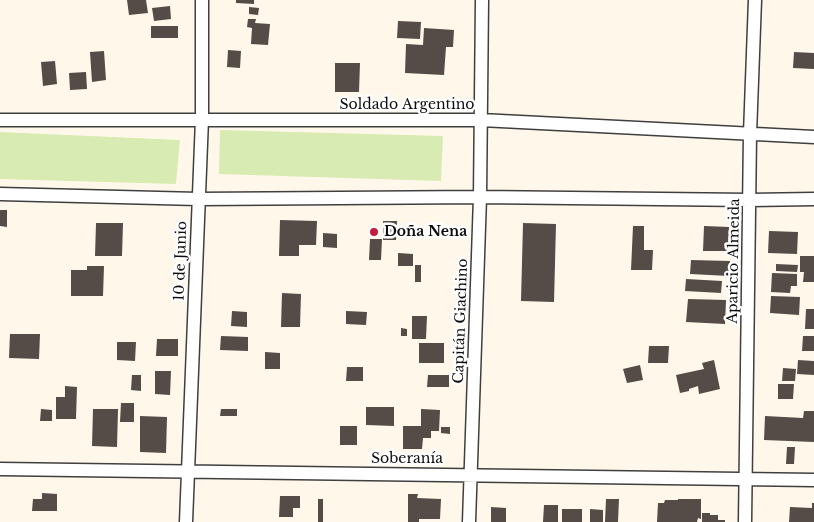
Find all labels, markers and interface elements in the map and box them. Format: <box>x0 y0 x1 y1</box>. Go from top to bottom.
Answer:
street label: Soldado Argentino <box>340 97 474 113</box>
street label: Aparicio Almeida <box>725 198 743 324</box>
street label: 10 de Junio <box>171 221 191 301</box>
place label: Doña Nena <box>384 224 467 240</box>
marker: Doña Nena <box>368 226 380 238</box>
street label: Capitán Giachino <box>450 258 472 384</box>
street label: Soberanía <box>371 451 443 467</box>

